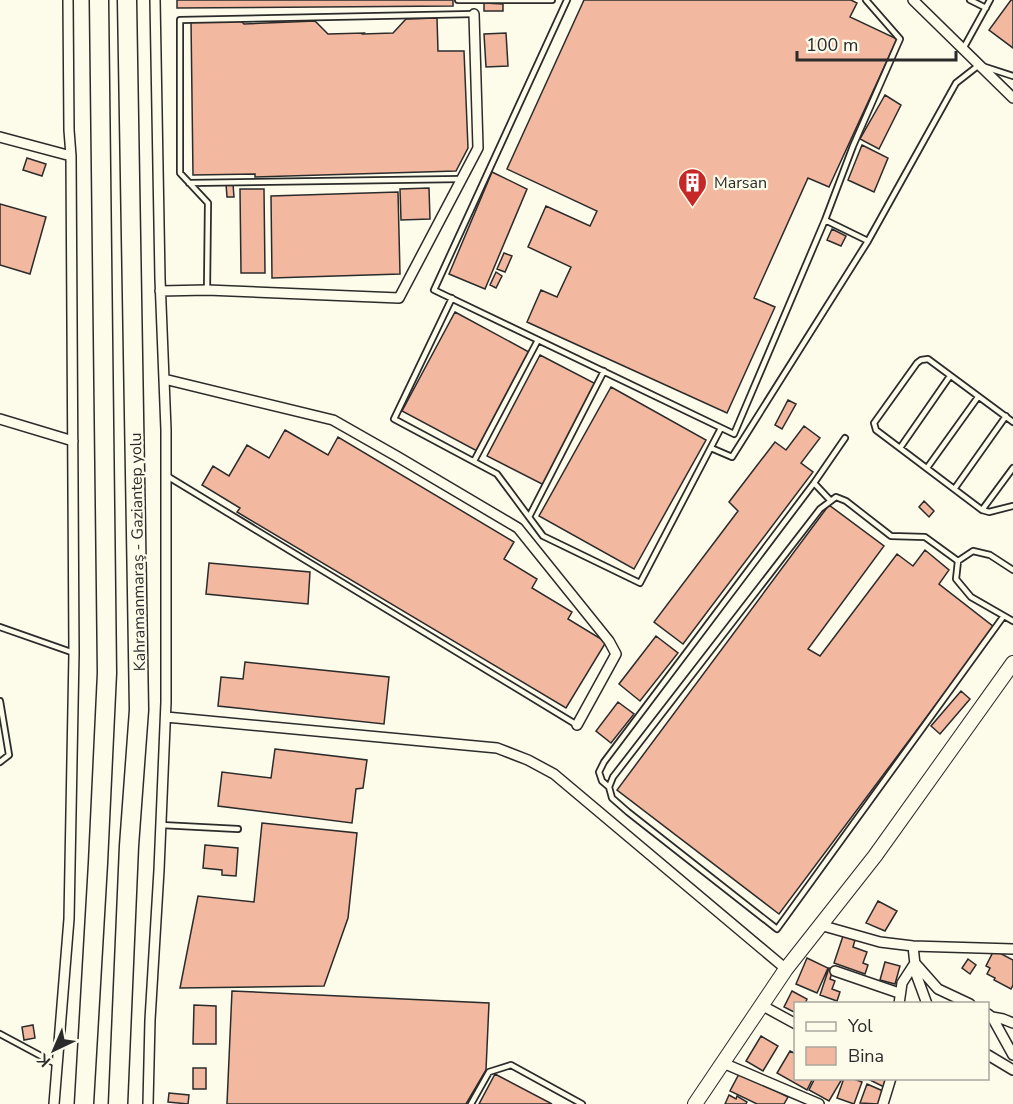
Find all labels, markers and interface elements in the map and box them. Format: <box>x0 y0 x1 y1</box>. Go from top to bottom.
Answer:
scale bar <box>797 24 956 62</box>
text: 100 m <box>806 33 858 57</box>
building icon: Marsan <box>677 166 709 208</box>
place label: Marsan <box>714 172 767 194</box>
street label: Kahramanmaraş - Gaziantep yolu <box>125 432 151 672</box>
legend <box>794 1002 989 1080</box>
text: Yol <box>847 1014 873 1038</box>
north arrow <box>24 1020 84 1080</box>
text: Bina <box>848 1044 884 1068</box>
text: K <box>32 1048 56 1072</box>

